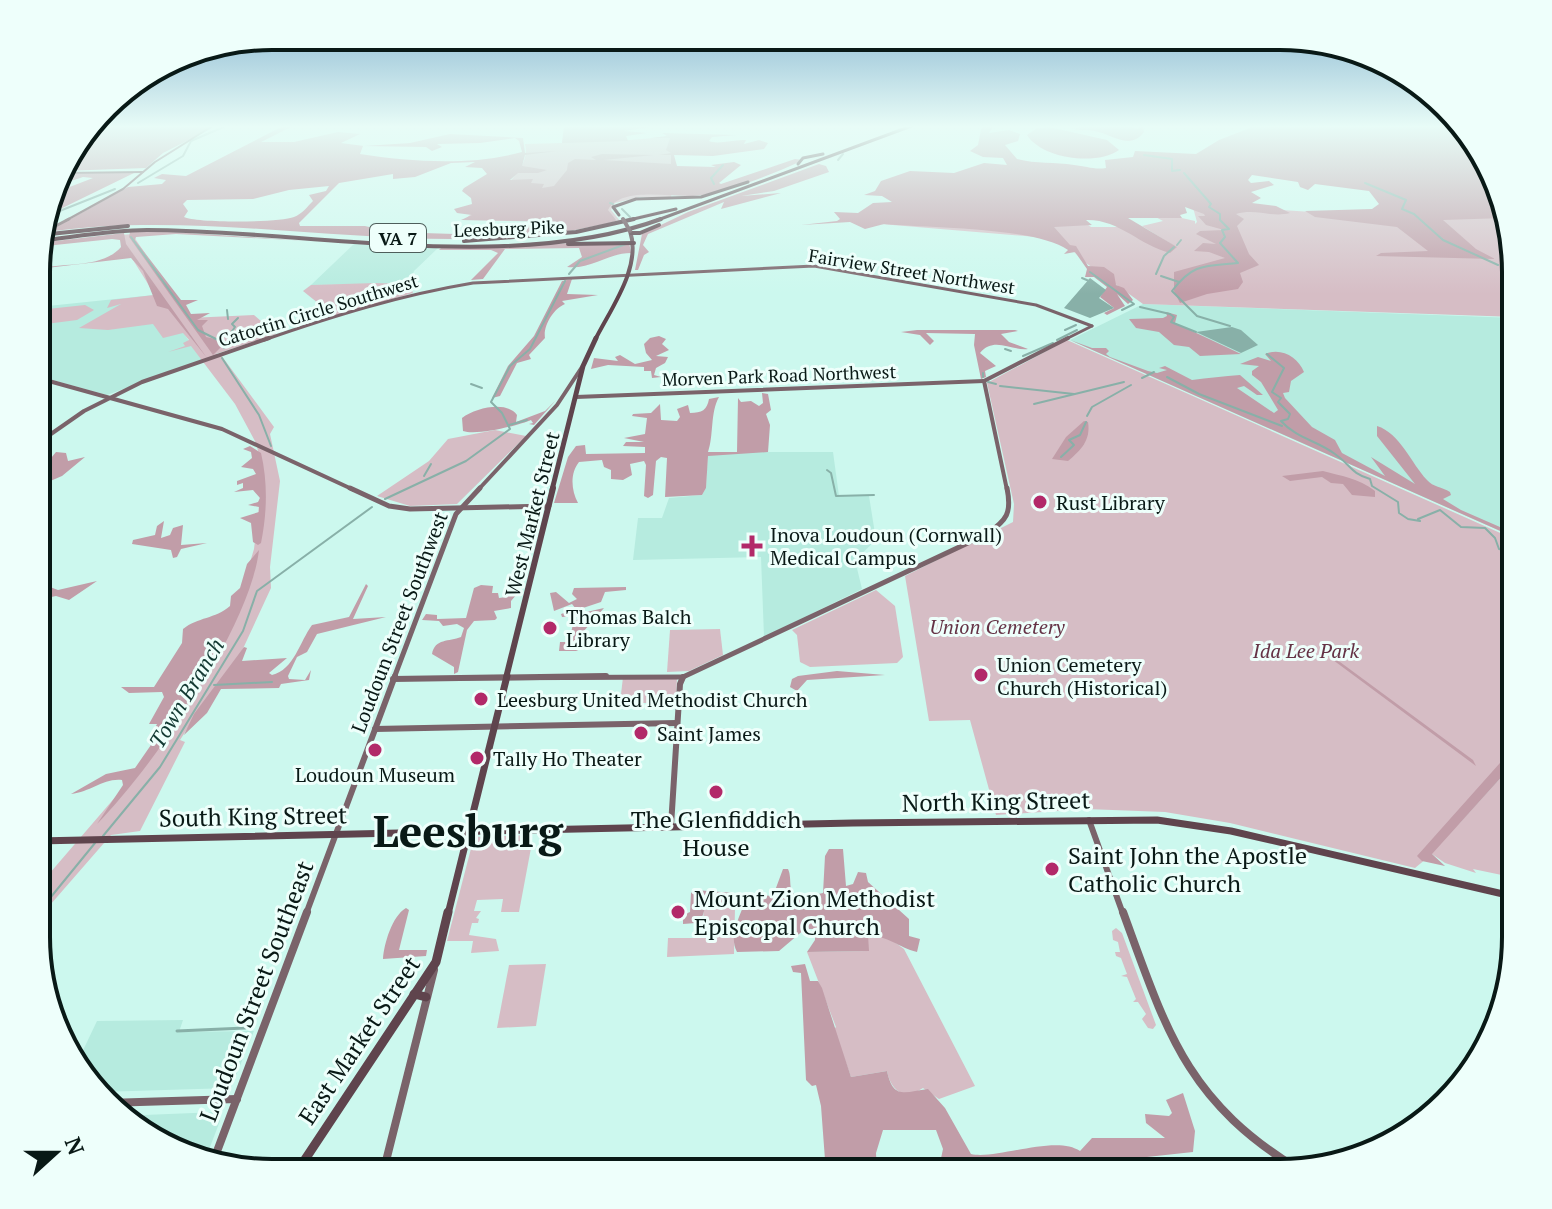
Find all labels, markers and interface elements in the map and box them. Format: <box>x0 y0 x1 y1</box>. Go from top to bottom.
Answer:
street label: Leesburg Pike <box>453 214 565 242</box>
road number: VA 7 <box>370 224 426 252</box>
street label: Fairview Street Northwest <box>807 243 1017 299</box>
street label: Catoctin Circle Southwest <box>215 268 421 352</box>
street label: Morven Park Road Northwest <box>661 359 897 391</box>
street label: West Market Street <box>498 428 566 599</box>
place label: Rust Library <box>1056 489 1166 516</box>
marker: Rust Library <box>1031 493 1049 511</box>
street label: Loudoun Street Southwest <box>344 507 454 737</box>
place label: Inova Loudoun (Cornwall) Medical Campus <box>770 521 1002 571</box>
marker: Inova Loudoun (Cornwall) Medical Campus <box>741 535 763 557</box>
place label: Thomas Balch Library <box>566 603 692 653</box>
park label: Union Cemetery <box>929 613 1065 640</box>
marker: Thomas Balch Library <box>541 619 559 637</box>
water label: Town Branch <box>142 633 230 753</box>
park label: Ida Lee Park <box>1252 637 1360 664</box>
place label: Union Cemetery Church (Historical) <box>997 651 1167 701</box>
marker: Union Cemetery Church (Historical) <box>972 666 990 684</box>
place label: Leesburg United Methodist Church <box>497 686 808 713</box>
marker: Leesburg United Methodist Church <box>472 690 490 708</box>
place label: Saint James <box>657 720 761 747</box>
marker: Saint James <box>632 724 650 742</box>
marker: Loudoun Museum <box>366 741 384 759</box>
place label: Tally Ho Theater <box>493 745 642 772</box>
marker: Tally Ho Theater <box>468 749 486 767</box>
place label: Loudoun Museum <box>295 761 455 788</box>
marker: The Glenfiddich House <box>707 783 725 801</box>
street label: North King Street <box>902 783 1091 819</box>
street label: South King Street <box>159 798 347 834</box>
district label: Leesburg <box>373 801 564 860</box>
place label: The Glenfiddich House <box>631 803 801 863</box>
place label: Saint John the Apostle Catholic Church <box>1068 839 1307 899</box>
street label: Loudoun Street Southeast <box>191 856 321 1126</box>
marker: Saint John the Apostle Catholic Church <box>1043 860 1061 878</box>
place label: Mount Zion Methodist Episcopal Church <box>694 882 935 942</box>
marker: Mount Zion Methodist Episcopal Church <box>669 903 687 921</box>
street label: East Market Street <box>291 950 427 1130</box>
north arrow <box>16 1113 96 1193</box>
text: N <box>59 1133 92 1159</box>

